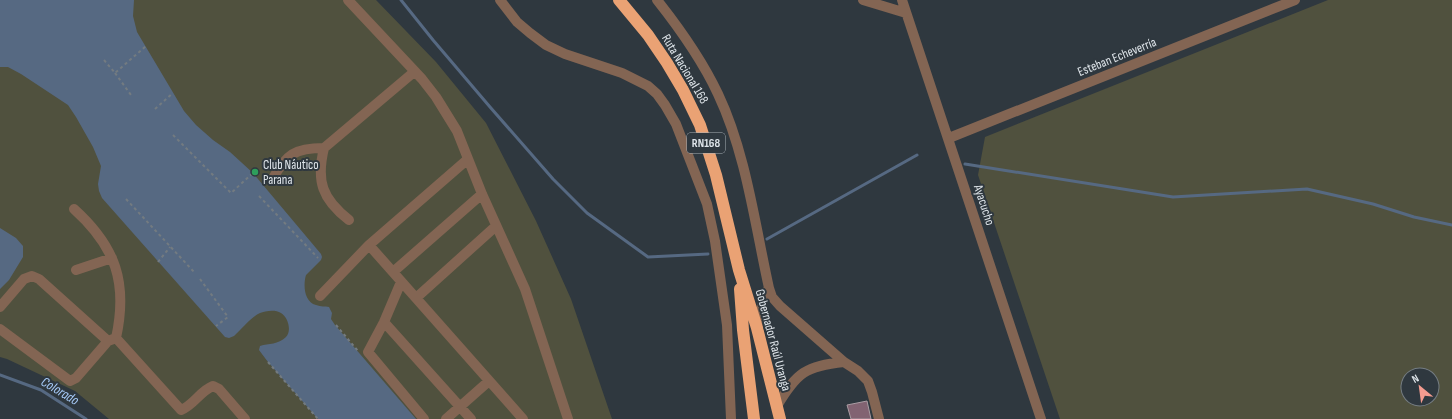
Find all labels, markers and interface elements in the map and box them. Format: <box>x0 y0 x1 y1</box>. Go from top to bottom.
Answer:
street label: Ruta Nacional 168 <box>658 31 712 107</box>
street label: Esteban Echeverría <box>1075 34 1159 80</box>
road number: RN168 <box>687 133 725 153</box>
place label: Club Náutico Parana <box>263 157 319 188</box>
marker: Club Náutico Parana <box>250 167 260 177</box>
street label: Ayacucho <box>970 182 998 227</box>
street label: Gobernador Raúl Uranga <box>752 287 794 393</box>
north arrow <box>1400 367 1440 407</box>
text: N <box>1410 372 1421 386</box>
water label: Colorado <box>38 373 82 409</box>

